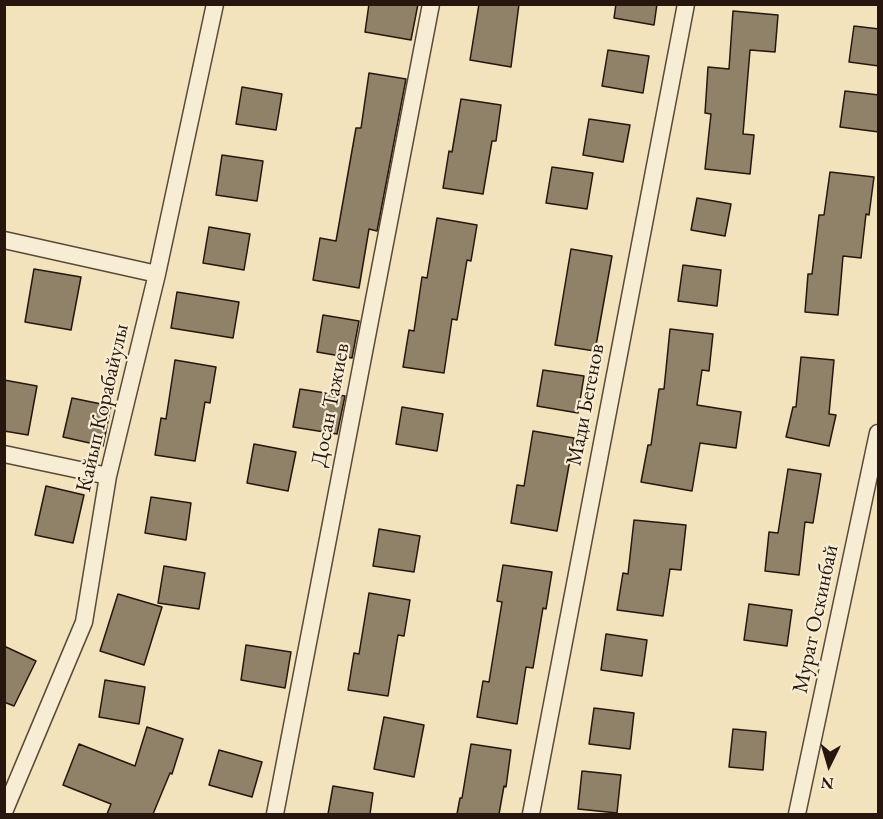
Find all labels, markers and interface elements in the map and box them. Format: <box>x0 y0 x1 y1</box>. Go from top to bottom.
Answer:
street label: Кайып Корабайулы <box>71 321 135 495</box>
street label: Досан Тажиев <box>306 341 356 469</box>
street label: Мади Бегенов <box>561 342 611 468</box>
street label: Мурат Оскинбай <box>787 542 845 696</box>
north arrow <box>799 735 859 795</box>
text: N <box>820 772 835 794</box>

